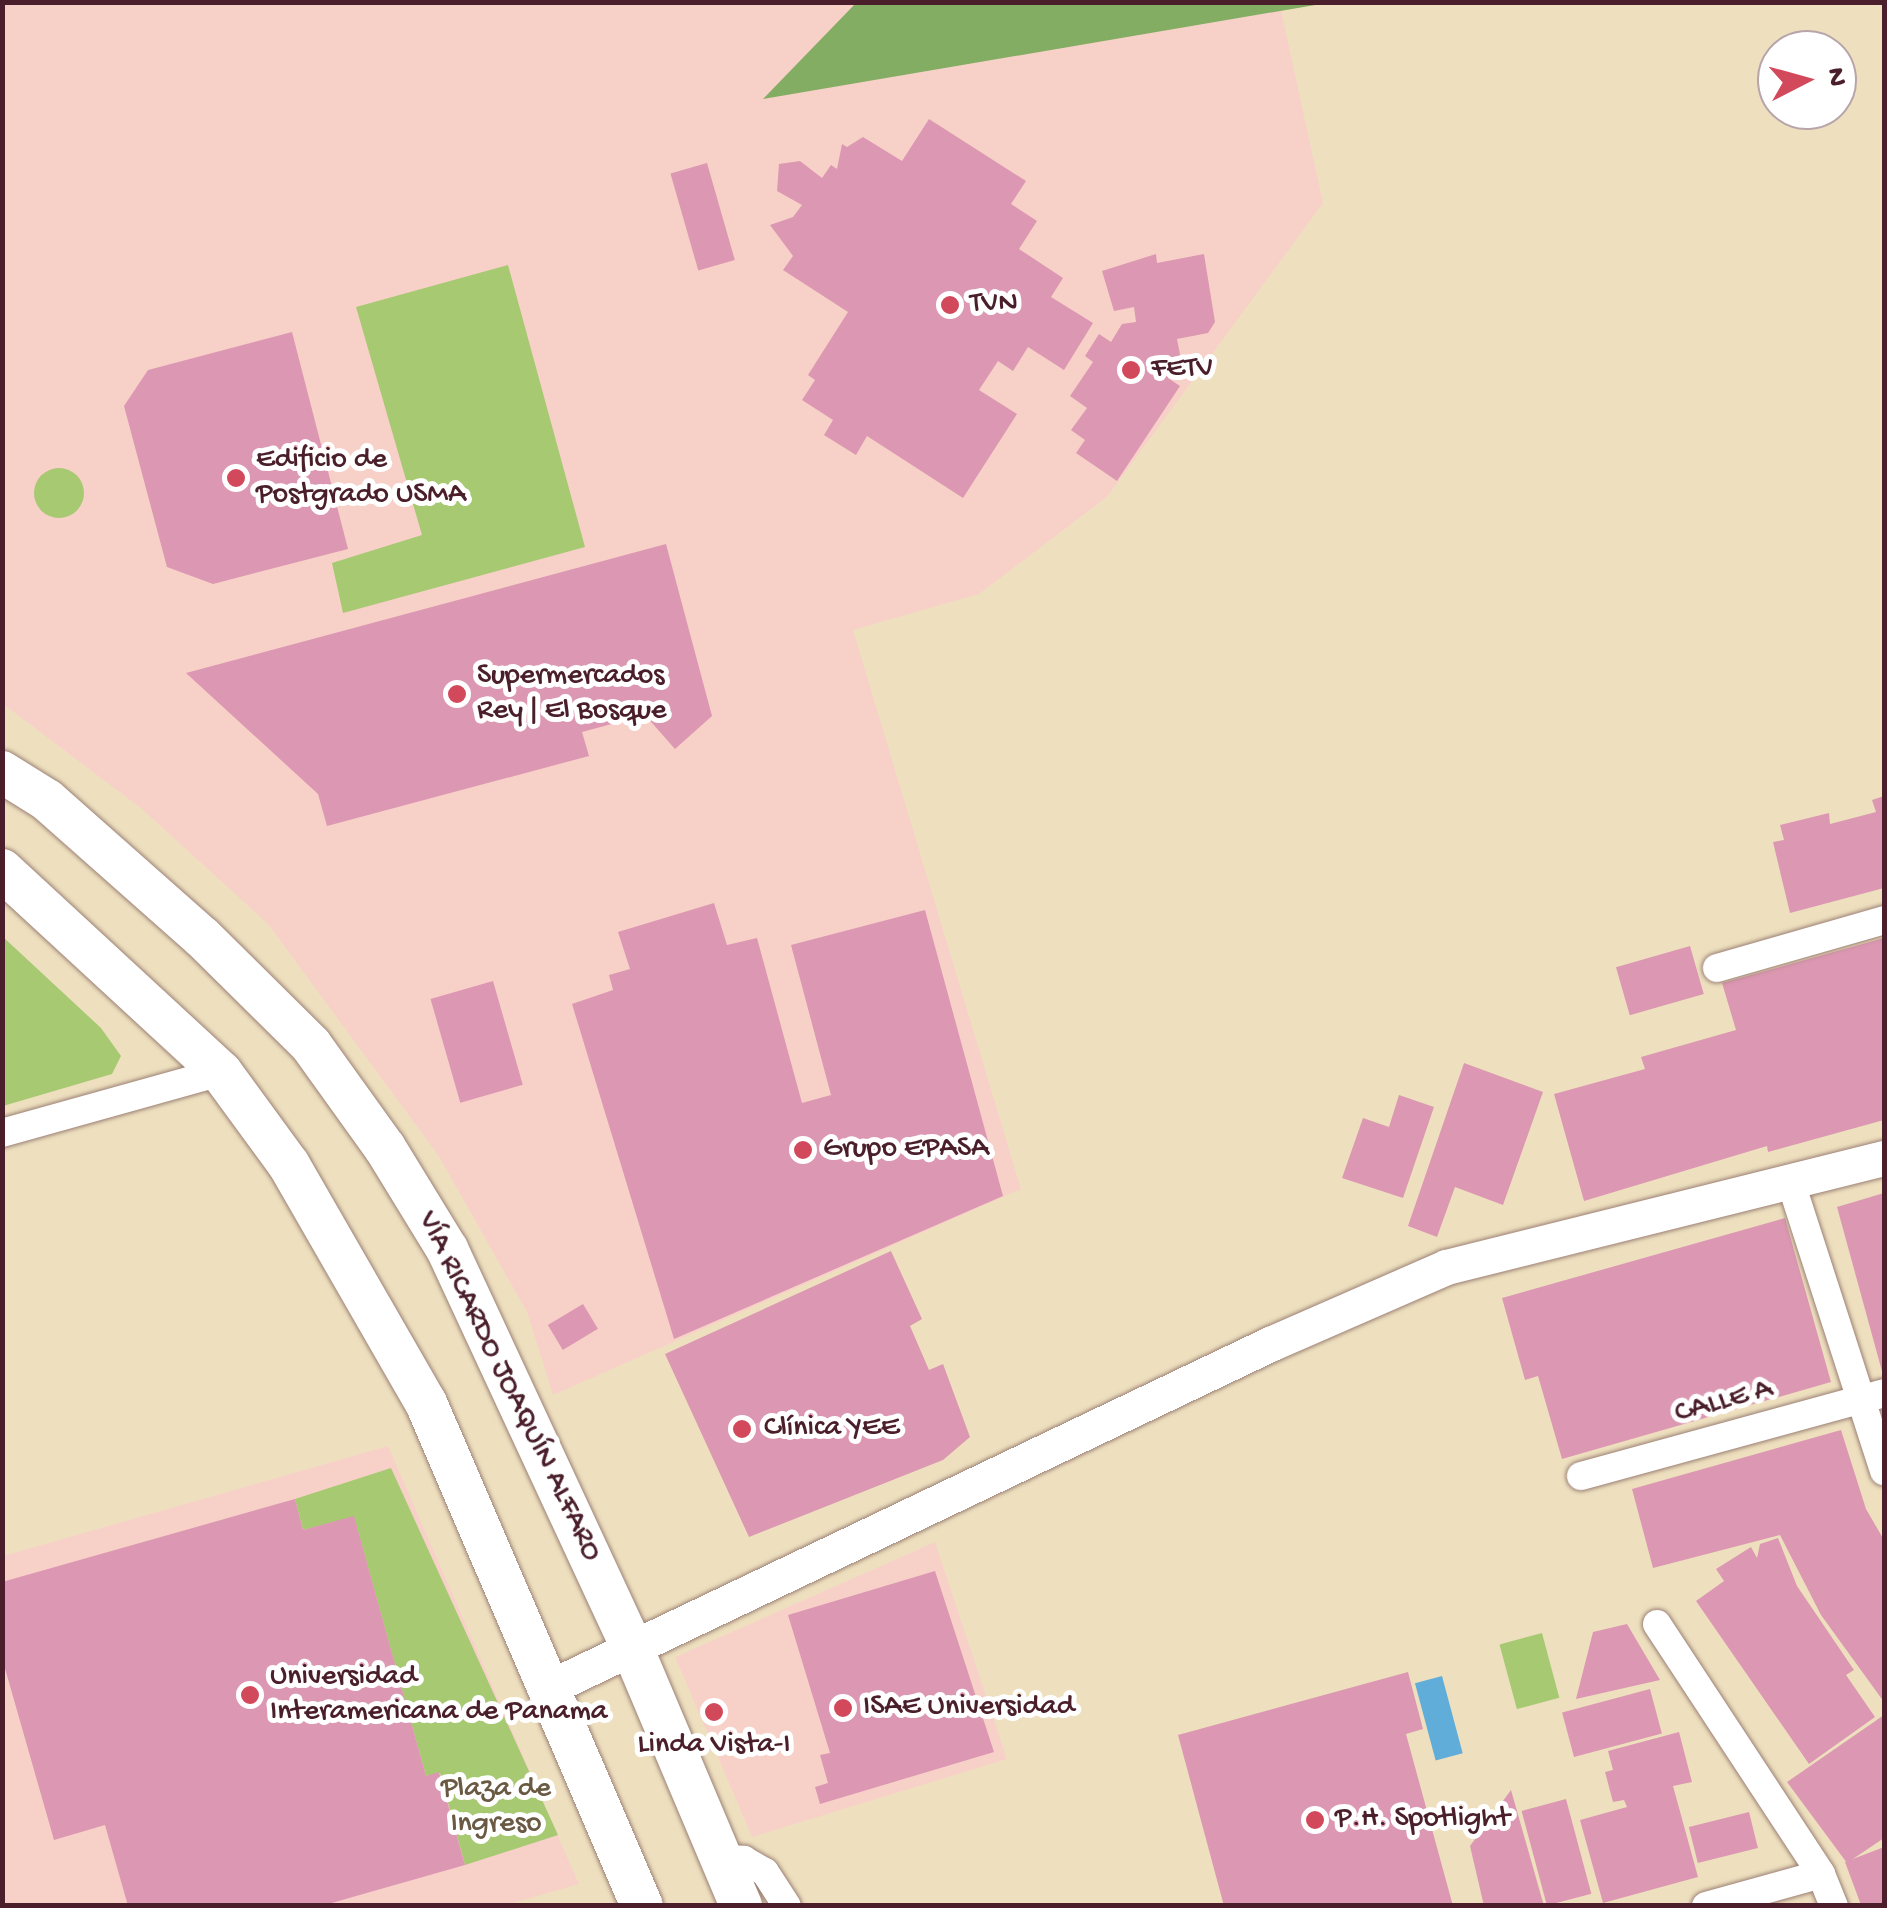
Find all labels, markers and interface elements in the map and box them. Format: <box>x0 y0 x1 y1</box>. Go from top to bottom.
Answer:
north arrow <box>1757 30 1857 130</box>
text: N <box>1818 66 1853 88</box>
place label: TVN <box>970 287 1018 323</box>
marker: TVN <box>939 294 961 316</box>
place label: FETV <box>1151 352 1213 388</box>
marker: FETV <box>1120 359 1142 381</box>
place label: Edificio de Postgrado USMA <box>256 443 466 514</box>
marker: Edificio de Postgrado USMA <box>225 467 247 489</box>
place label: Supermercados Rey | El Bosque <box>477 659 667 730</box>
marker: Supermercados Rey | El Bosque <box>446 683 468 705</box>
place label: Grupo EPASA <box>823 1132 989 1168</box>
marker: Grupo EPASA <box>792 1139 814 1161</box>
street label: VÍA RICARDO JOAQUÍN ALFARO <box>408 1206 608 1568</box>
street label: CALLE A <box>1671 1373 1777 1433</box>
place label: Clínica YEE <box>764 1411 899 1447</box>
marker: Clínica YEE <box>729 1416 755 1442</box>
place label: Universidad Interamericana de Panama <box>270 1660 607 1730</box>
marker: Universidad Interamericana de Panama <box>239 1684 261 1706</box>
place label: ISAE Universidad <box>863 1690 1074 1726</box>
marker: ISAE Universidad <box>832 1697 854 1719</box>
marker: Linda Vista-I <box>703 1701 725 1723</box>
place label: Linda Vista-I <box>638 1728 790 1764</box>
park label: Plaza de Ingreso <box>441 1772 551 1842</box>
place label: P.H. Spotlight <box>1335 1802 1510 1838</box>
marker: P.H. Spotlight <box>1304 1809 1326 1831</box>

